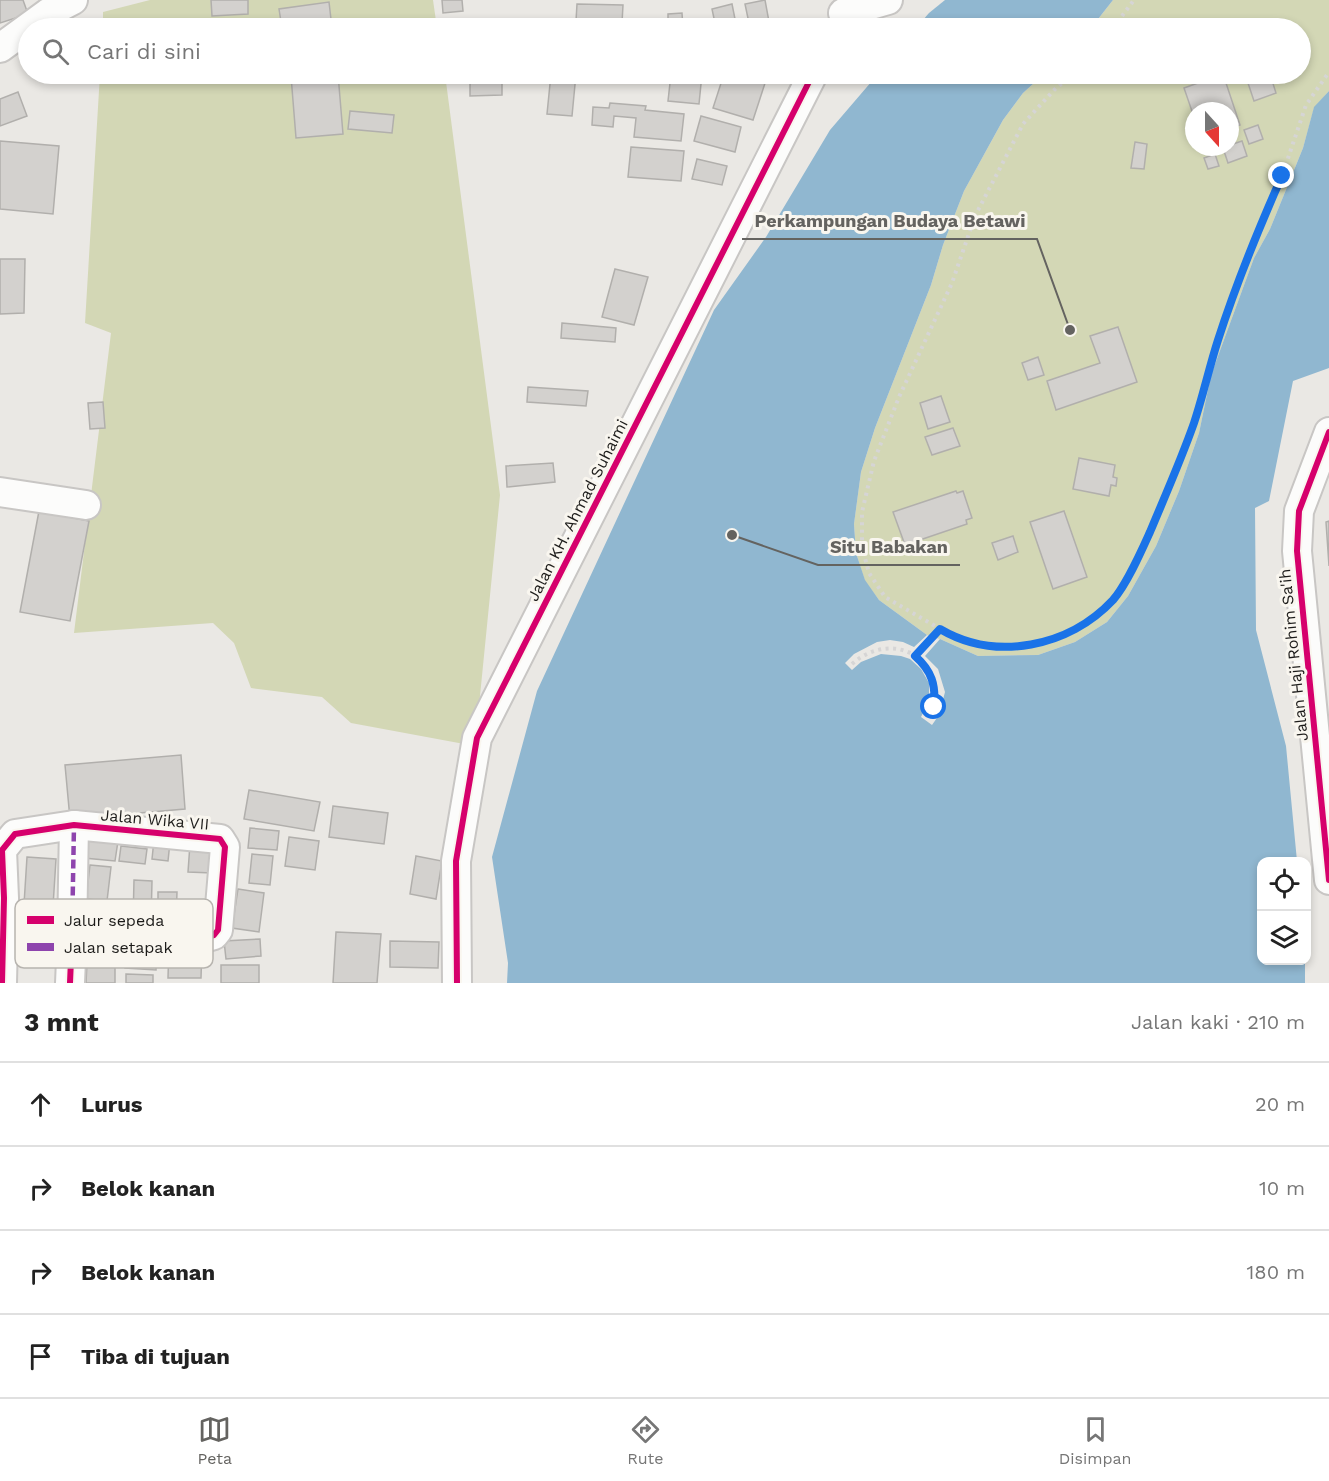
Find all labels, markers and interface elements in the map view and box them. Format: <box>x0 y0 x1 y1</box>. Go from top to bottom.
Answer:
search box <box>18 18 1311 84</box>
icon: search <box>39 35 72 68</box>
text: Cari di sini <box>87 39 201 64</box>
north arrow <box>1185 102 1239 156</box>
route end <box>1268 162 1294 188</box>
callout: Perkampungan Budaya Betawi <box>742 203 1037 239</box>
text: Perkampungan Budaya Betawi <box>755 210 1025 231</box>
street label: Jalan KH. Ahmad Suhaimi <box>523 416 632 604</box>
callout: Situ Babakan <box>818 529 960 565</box>
text: Situ Babakan <box>830 536 948 557</box>
street label: Jalan Haji Rohim Sa'ih <box>1275 568 1312 742</box>
route start <box>920 693 946 719</box>
street label: Jalan Wika VII <box>100 805 210 834</box>
map controls <box>1257 857 1311 965</box>
button: locate <box>1257 857 1311 911</box>
legend <box>15 899 213 968</box>
text: Jalur sepeda <box>64 911 164 930</box>
button: layers <box>1257 911 1311 965</box>
text: Jalan setapak <box>64 938 172 957</box>
text: 3 mnt <box>24 1007 99 1037</box>
text: Jalan kaki · 210 m <box>1131 1010 1305 1034</box>
icon: ahead <box>24 1088 57 1121</box>
text: Lurus <box>81 1092 143 1117</box>
text: 20 m <box>1255 1092 1305 1116</box>
icon: right <box>24 1172 57 1205</box>
text: Belok kanan <box>81 1176 215 1201</box>
text: 10 m <box>1259 1176 1305 1200</box>
icon: right <box>24 1256 57 1289</box>
text: Belok kanan <box>81 1260 215 1285</box>
text: 180 m <box>1247 1260 1305 1284</box>
icon: arrive <box>24 1340 57 1373</box>
text: Tiba di tujuan <box>81 1344 230 1369</box>
tab: Peta <box>198 1413 232 1468</box>
tab: Rute <box>627 1413 664 1468</box>
tab: Disimpan <box>1059 1413 1131 1468</box>

